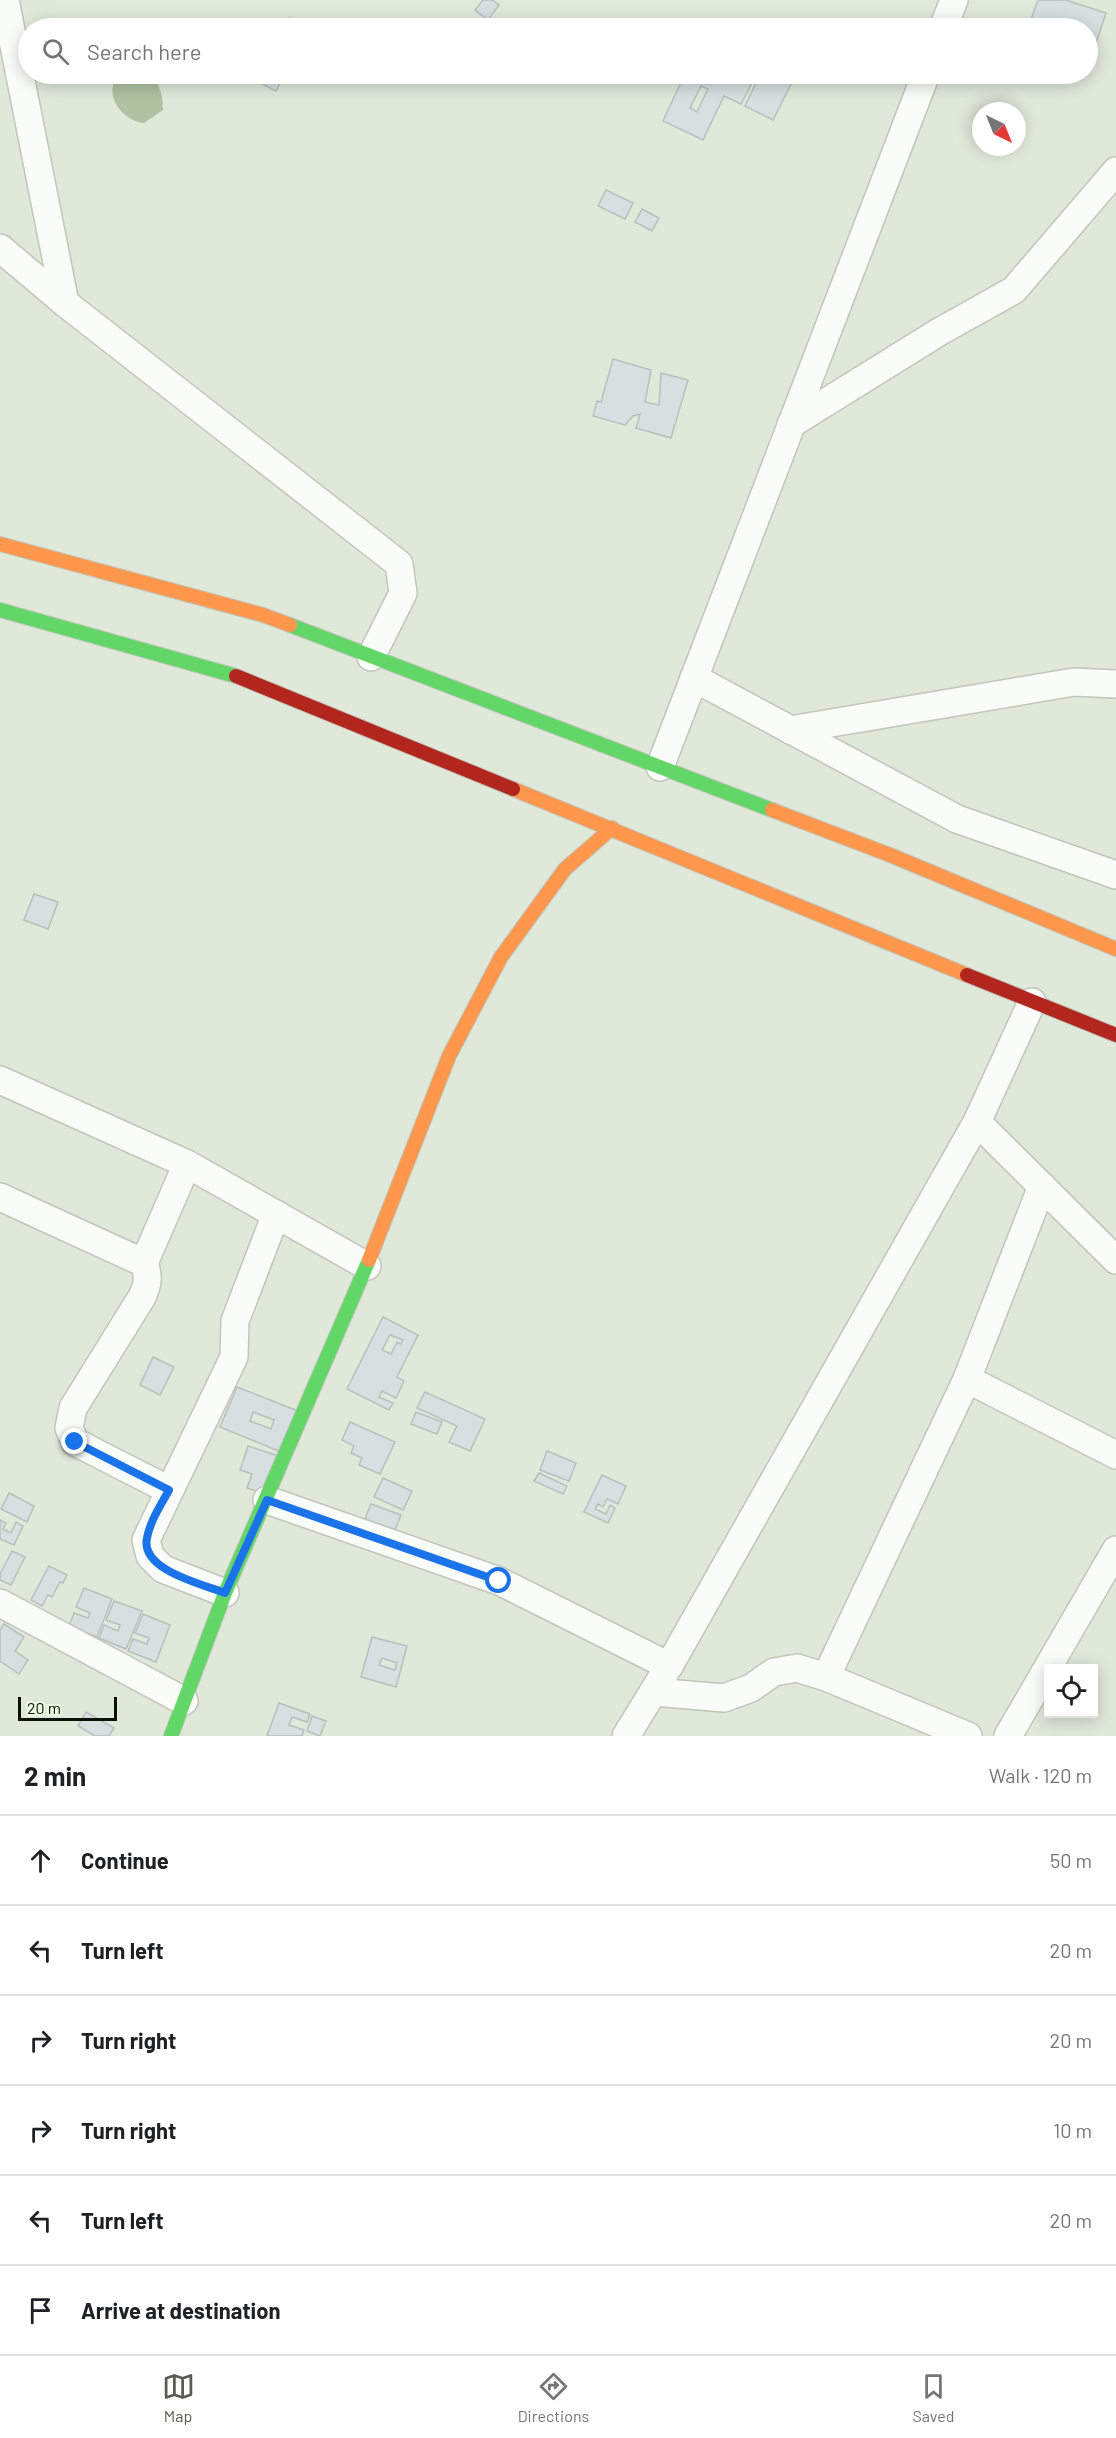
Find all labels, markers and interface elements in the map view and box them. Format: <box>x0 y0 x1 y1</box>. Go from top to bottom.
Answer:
search box <box>18 18 1098 84</box>
icon: search <box>39 35 72 68</box>
text: Search here <box>87 38 201 64</box>
north arrow <box>972 102 1026 156</box>
route end <box>61 1428 87 1454</box>
route start <box>485 1567 511 1593</box>
map controls <box>1044 1664 1098 1718</box>
button: locate <box>1044 1664 1098 1718</box>
scale bar <box>18 1694 117 1722</box>
text: 20 m <box>27 1698 61 1717</box>
text: 2 min <box>24 1760 86 1791</box>
text: Walk · 120 m <box>989 1763 1092 1787</box>
icon: ahead <box>24 1844 57 1877</box>
text: Continue <box>81 1847 169 1873</box>
text: 50 m <box>1050 1848 1092 1872</box>
icon: left <box>24 1934 57 1967</box>
text: Turn left <box>81 1937 164 1963</box>
text: 20 m <box>1049 1938 1092 1962</box>
icon: right <box>24 2024 57 2057</box>
text: Turn right <box>81 2027 176 2053</box>
text: 20 m <box>1049 2028 1092 2052</box>
icon: right <box>24 2114 57 2147</box>
text: Turn right <box>81 2117 176 2143</box>
text: 10 m <box>1053 2118 1092 2142</box>
icon: left <box>24 2204 57 2237</box>
text: Turn left <box>81 2207 164 2233</box>
text: 20 m <box>1049 2208 1092 2232</box>
icon: arrive <box>24 2294 57 2327</box>
text: Arrive at destination <box>81 2297 280 2323</box>
tab: Map <box>162 2370 195 2425</box>
tab: Directions <box>518 2370 589 2425</box>
tab: Saved <box>912 2370 954 2425</box>

